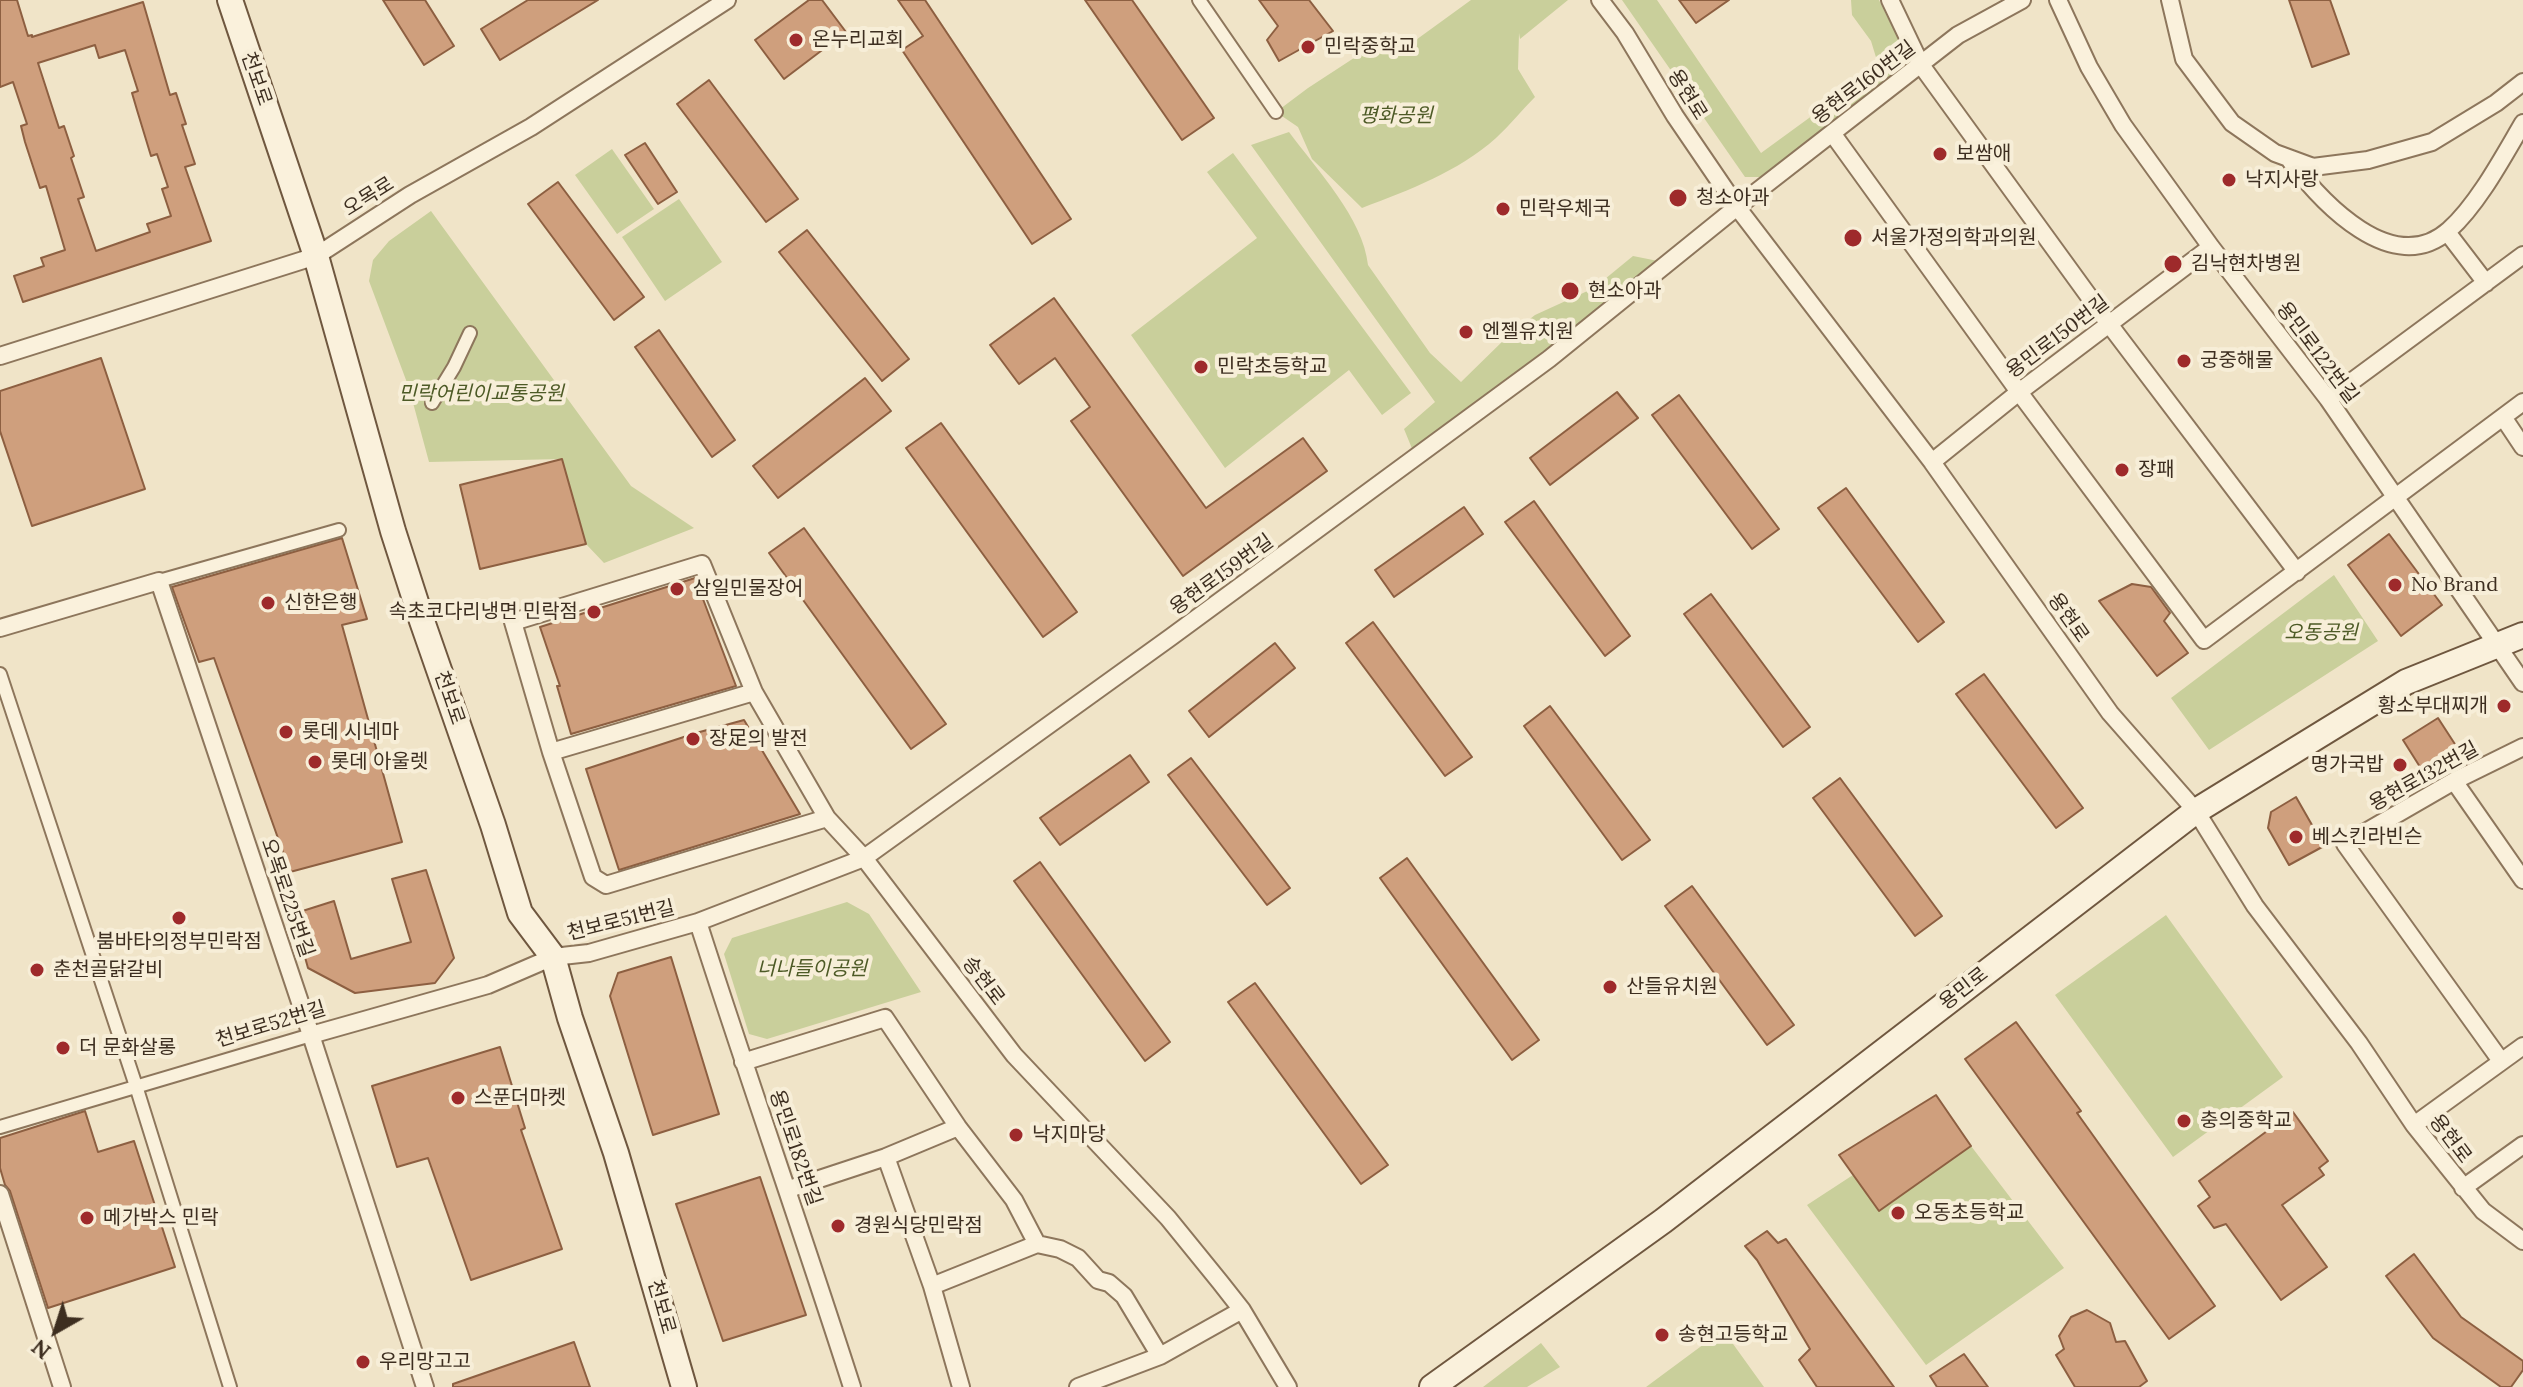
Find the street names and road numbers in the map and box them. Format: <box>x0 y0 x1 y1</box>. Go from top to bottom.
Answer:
street label: 용현로160번길 <box>1808 36 1920 130</box>
street label: 천보로 <box>236 49 276 109</box>
street label: 용현로 <box>1662 65 1712 125</box>
street label: 오목로 <box>339 172 399 222</box>
street label: 용민로150번길 <box>2002 291 2114 383</box>
street label: 용민로122번길 <box>2271 298 2363 408</box>
street label: 용현로159번길 <box>1166 530 1278 620</box>
street label: 용현로 <box>2042 589 2094 647</box>
street label: 천보로 <box>429 668 469 728</box>
street label: 용현로132번길 <box>2365 737 2483 817</box>
street label: 오목로225번길 <box>255 835 319 961</box>
street label: 천보로51번길 <box>565 896 677 946</box>
street label: 송현로 <box>957 952 1009 1010</box>
street label: 용민로 <box>1935 963 1993 1015</box>
street label: 천보로52번길 <box>213 997 329 1053</box>
street label: 용민로182번길 <box>764 1087 826 1209</box>
street label: 용현로 <box>2424 1110 2476 1168</box>
street label: 천보로 <box>642 1277 680 1337</box>

